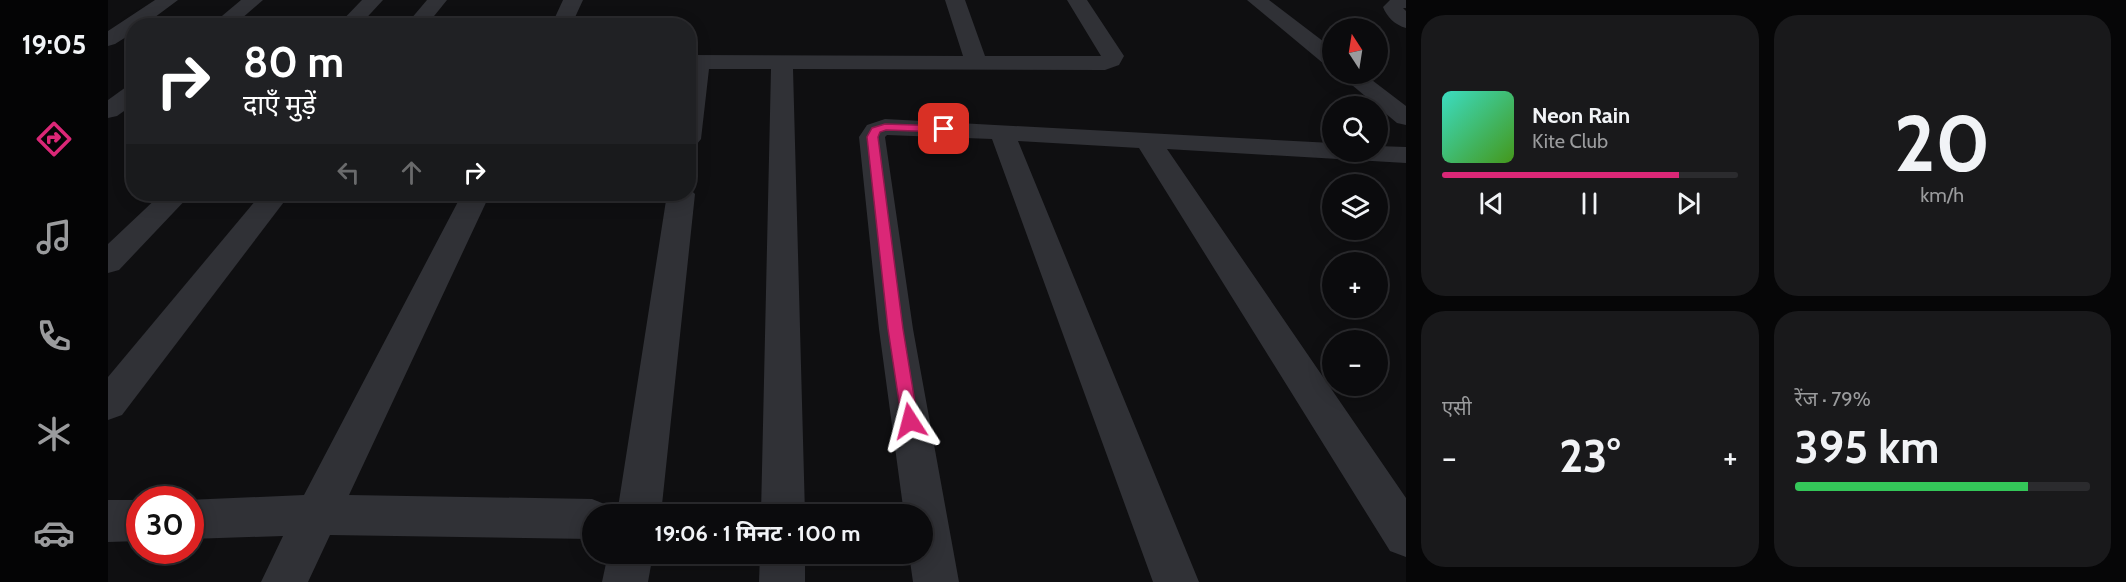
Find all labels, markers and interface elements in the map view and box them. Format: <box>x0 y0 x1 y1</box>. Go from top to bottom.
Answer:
north arrow <box>1322 18 1388 84</box>
map controls <box>1322 18 1388 396</box>
text: 19:05 <box>22 28 86 61</box>
text: 80 m <box>243 36 344 88</box>
icon: right <box>144 42 222 120</box>
text: दाएँ मुड़ें <box>243 88 316 121</box>
button: search <box>1322 96 1388 162</box>
text: 20 <box>1894 96 1990 191</box>
text: Neon Rain <box>1532 102 1630 129</box>
pin <box>918 103 969 154</box>
icon: arrive <box>927 112 960 145</box>
icon: directions <box>33 118 75 160</box>
text: Kite Club <box>1532 129 1608 153</box>
icon: left <box>332 156 365 189</box>
icon: ahead <box>395 156 428 189</box>
icon: right <box>458 156 491 189</box>
button: layers <box>1322 174 1388 240</box>
text: km/h <box>1920 183 1964 207</box>
icon: previous <box>1475 187 1508 220</box>
icon: pause <box>1573 187 1606 220</box>
icon: next <box>1672 187 1705 220</box>
icon: music <box>33 216 75 258</box>
button: + <box>1322 252 1388 318</box>
icon: phone <box>33 315 75 357</box>
button: − <box>1322 330 1388 396</box>
text: रेंज · 79% <box>1795 387 1871 411</box>
position arrow <box>878 389 942 453</box>
text: एसी <box>1442 396 1472 420</box>
icon: climate <box>33 413 75 455</box>
text: 395 km <box>1795 420 1939 474</box>
text: 23° <box>1559 429 1620 483</box>
text: − <box>1442 437 1457 477</box>
text: + <box>1723 437 1737 477</box>
speed limit sign: 30 <box>126 486 204 564</box>
icon: car <box>33 512 75 554</box>
text: 19:06 · 1 मिनट · 100 m <box>655 520 860 547</box>

